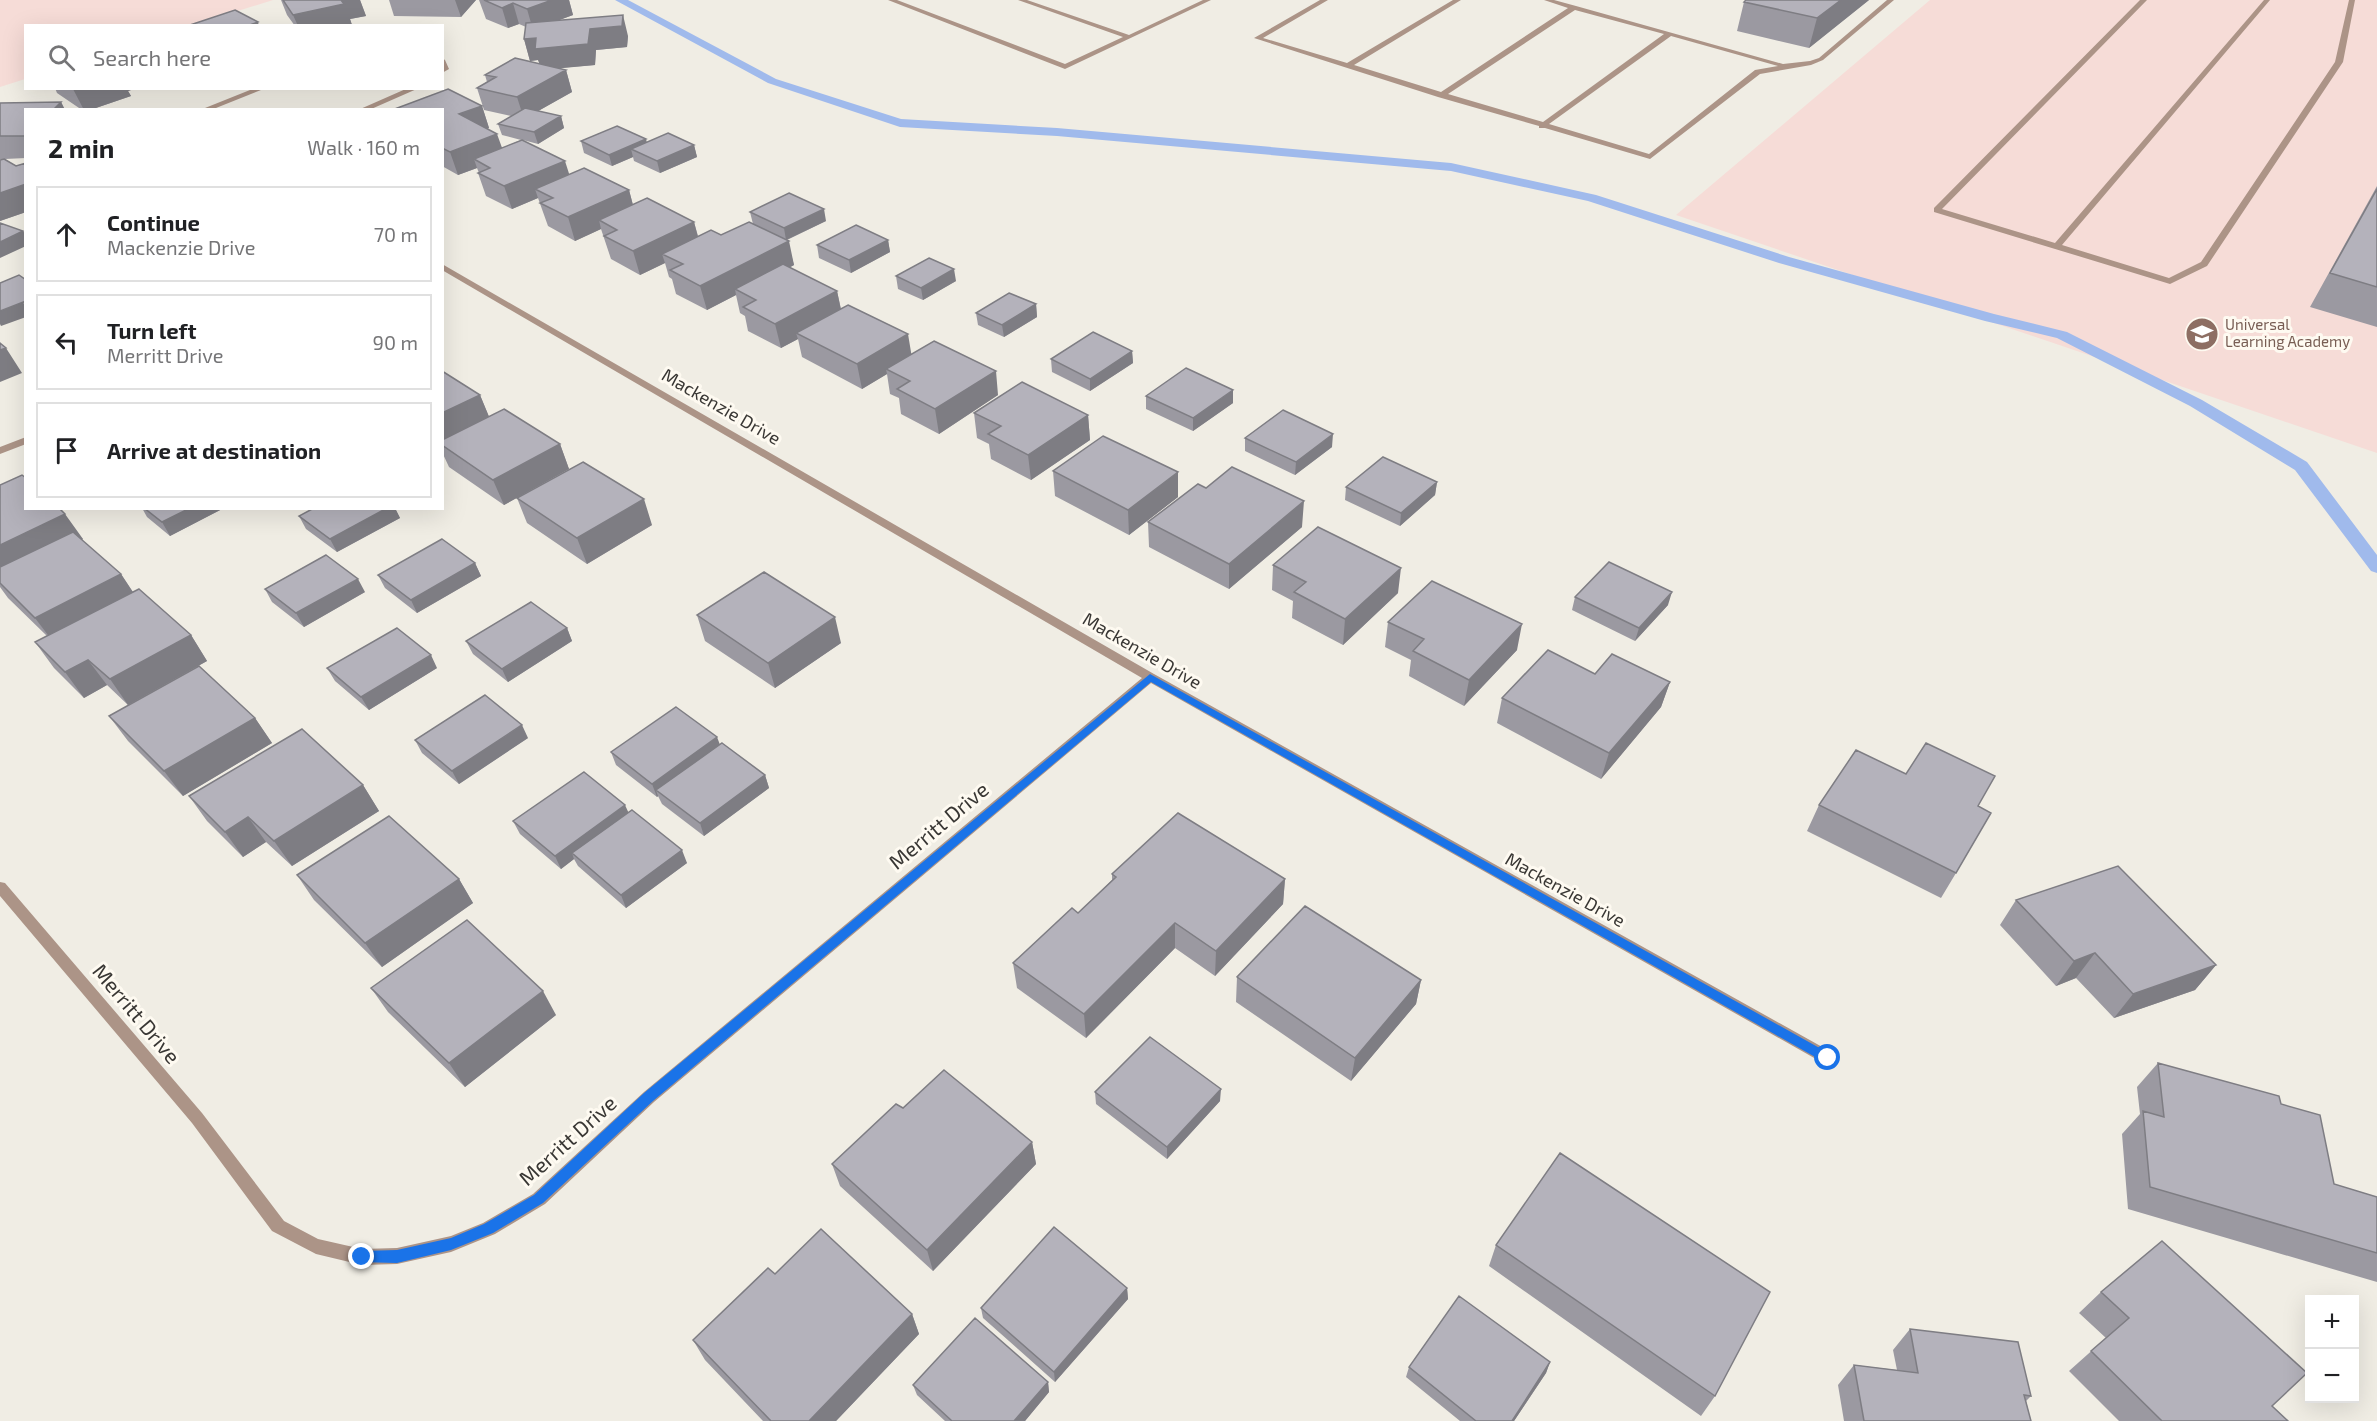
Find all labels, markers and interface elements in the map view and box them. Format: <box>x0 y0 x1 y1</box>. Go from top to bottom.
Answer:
search box <box>24 24 444 90</box>
icon: search <box>45 41 78 74</box>
text: Search here <box>93 44 211 70</box>
text: 2 min <box>48 132 114 163</box>
text: Walk · 160 m <box>307 135 420 159</box>
text: Continue <box>107 209 200 235</box>
icon: ahead <box>50 218 83 251</box>
text: 70 m <box>374 222 418 246</box>
text: Mackenzie Drive <box>107 235 255 259</box>
place label: Universal Learning Academy <box>2225 315 2350 350</box>
school or university icon: Universal Learning Academy <box>2184 316 2220 352</box>
text: Turn left <box>107 317 196 343</box>
icon: left <box>50 326 83 359</box>
text: 90 m <box>373 330 418 354</box>
text: Merritt Drive <box>107 343 223 367</box>
street label: Mackenzie Drive <box>658 363 785 449</box>
icon: arrive <box>50 434 83 467</box>
text: Arrive at destination <box>107 437 321 463</box>
street label: Mackenzie Drive <box>1079 607 1206 693</box>
street label: Merritt Drive <box>883 776 993 874</box>
street label: Mackenzie Drive <box>1502 847 1629 931</box>
street label: Merritt Drive <box>88 958 186 1068</box>
route start <box>1814 1044 1840 1070</box>
street label: Merritt Drive <box>513 1090 621 1190</box>
route end <box>348 1243 374 1269</box>
map controls <box>2305 1295 2359 1403</box>
button: + <box>2305 1295 2359 1349</box>
button: − <box>2305 1349 2359 1403</box>

